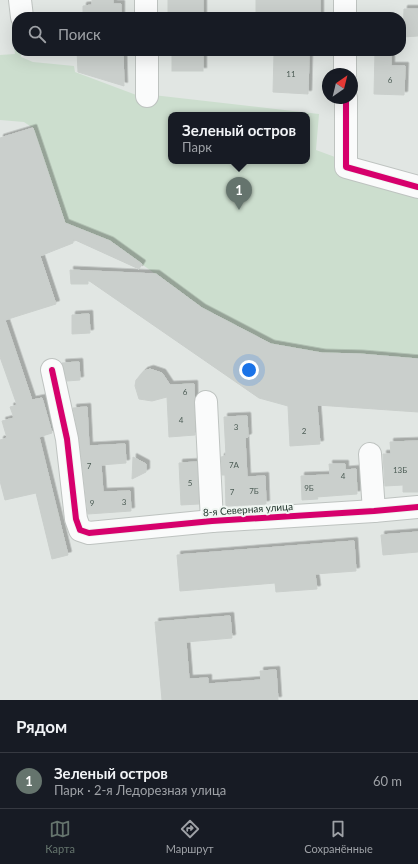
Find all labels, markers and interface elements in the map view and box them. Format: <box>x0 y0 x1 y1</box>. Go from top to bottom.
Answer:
search box <box>12 12 406 56</box>
icon: search <box>26 23 48 45</box>
text: Поиск <box>58 25 101 43</box>
north arrow <box>322 68 358 104</box>
house number: 11 <box>286 69 296 79</box>
house number: 6 <box>388 75 393 85</box>
popup <box>168 112 310 164</box>
text: Зеленый остров <box>182 121 296 139</box>
text: Парк <box>182 139 212 155</box>
pin: 1 <box>226 177 252 210</box>
your location <box>239 360 259 380</box>
house number: 6 <box>183 387 188 397</box>
house number: 4 <box>179 415 184 425</box>
house number: 3 <box>234 422 239 432</box>
house number: 2 <box>302 426 307 436</box>
house number: 7А <box>229 460 240 470</box>
house number: 7 <box>87 461 92 471</box>
house number: 13Б <box>393 465 407 475</box>
house number: 4 <box>341 471 346 481</box>
house number: 5 <box>188 478 193 488</box>
house number: 9Б <box>304 483 314 493</box>
house number: 7Б <box>249 486 259 496</box>
house number: 7 <box>230 487 235 497</box>
house number: 3 <box>122 497 127 507</box>
house number: 9 <box>90 498 95 508</box>
street label: 8-я Северная улица <box>203 500 293 518</box>
text: Рядом <box>16 716 67 737</box>
text: Зеленый остров <box>54 764 168 782</box>
text: 1 <box>25 773 33 789</box>
text: 60 m <box>373 773 402 789</box>
text: Парк · 2-я Ледорезная улица <box>54 782 226 798</box>
tab: Карта <box>45 818 75 855</box>
tab: Маршрут <box>166 818 214 855</box>
tab: Сохранённые <box>304 818 373 855</box>

